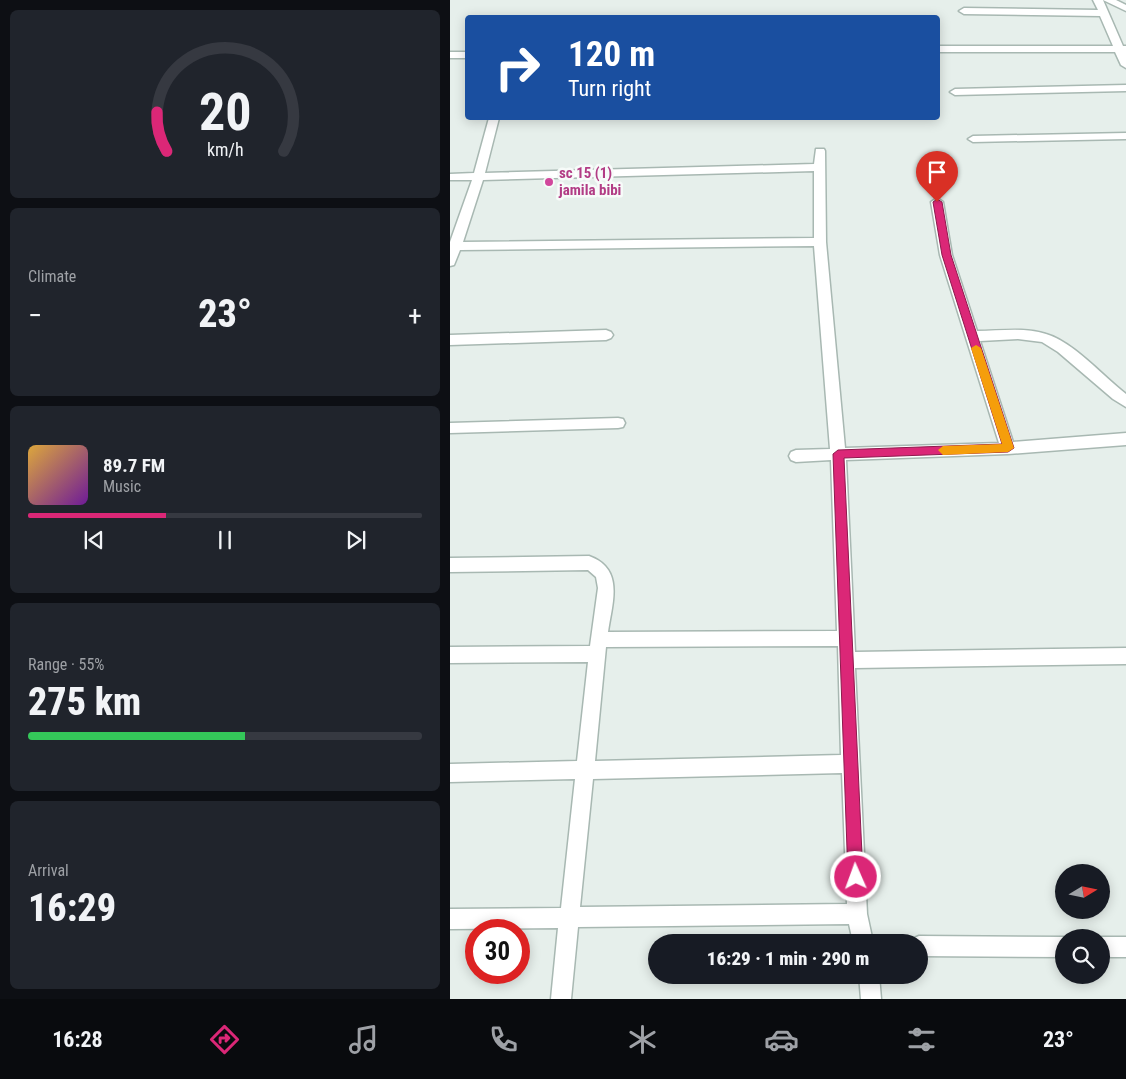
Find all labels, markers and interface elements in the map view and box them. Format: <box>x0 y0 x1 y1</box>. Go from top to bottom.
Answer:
text: 120 m <box>568 34 655 75</box>
icon: right <box>485 35 550 100</box>
text: Turn right <box>568 76 651 101</box>
text: 20 <box>199 82 251 143</box>
text: km/h <box>207 139 243 160</box>
pin <box>916 151 958 202</box>
icon: arrive <box>923 158 951 186</box>
place label: sc 15 (1) jamila bibi <box>558 164 621 199</box>
marker: sc 15 (1) jamila bibi <box>543 176 555 188</box>
text: Climate <box>28 267 76 286</box>
text: 23° <box>198 292 252 336</box>
text: − <box>28 299 42 332</box>
text: + <box>408 299 422 332</box>
text: 89.7 FM <box>103 454 165 477</box>
text: Music <box>103 477 141 496</box>
icon: previous <box>80 526 108 554</box>
icon: pause <box>211 526 239 554</box>
icon: next <box>342 526 370 554</box>
text: Range · 55% <box>28 655 104 674</box>
text: 275 km <box>28 680 141 724</box>
position arrow <box>829 850 881 902</box>
text: Arrival <box>28 861 69 880</box>
north arrow <box>1055 864 1110 919</box>
map controls <box>1055 864 1110 984</box>
text: 16:29 <box>28 886 116 930</box>
speed limit sign: 30 <box>465 919 530 984</box>
button: search <box>1055 929 1110 984</box>
text: 16:29 · 1 min · 290 m <box>707 947 869 970</box>
icon: directions <box>207 1022 242 1057</box>
icon: music <box>346 1022 381 1057</box>
icon: phone <box>486 1022 521 1057</box>
icon: climate <box>625 1022 660 1057</box>
icon: car <box>764 1022 799 1057</box>
icon: filters <box>904 1022 939 1057</box>
text: 16:28 <box>52 1027 103 1052</box>
text: 23° <box>1043 1027 1074 1052</box>

